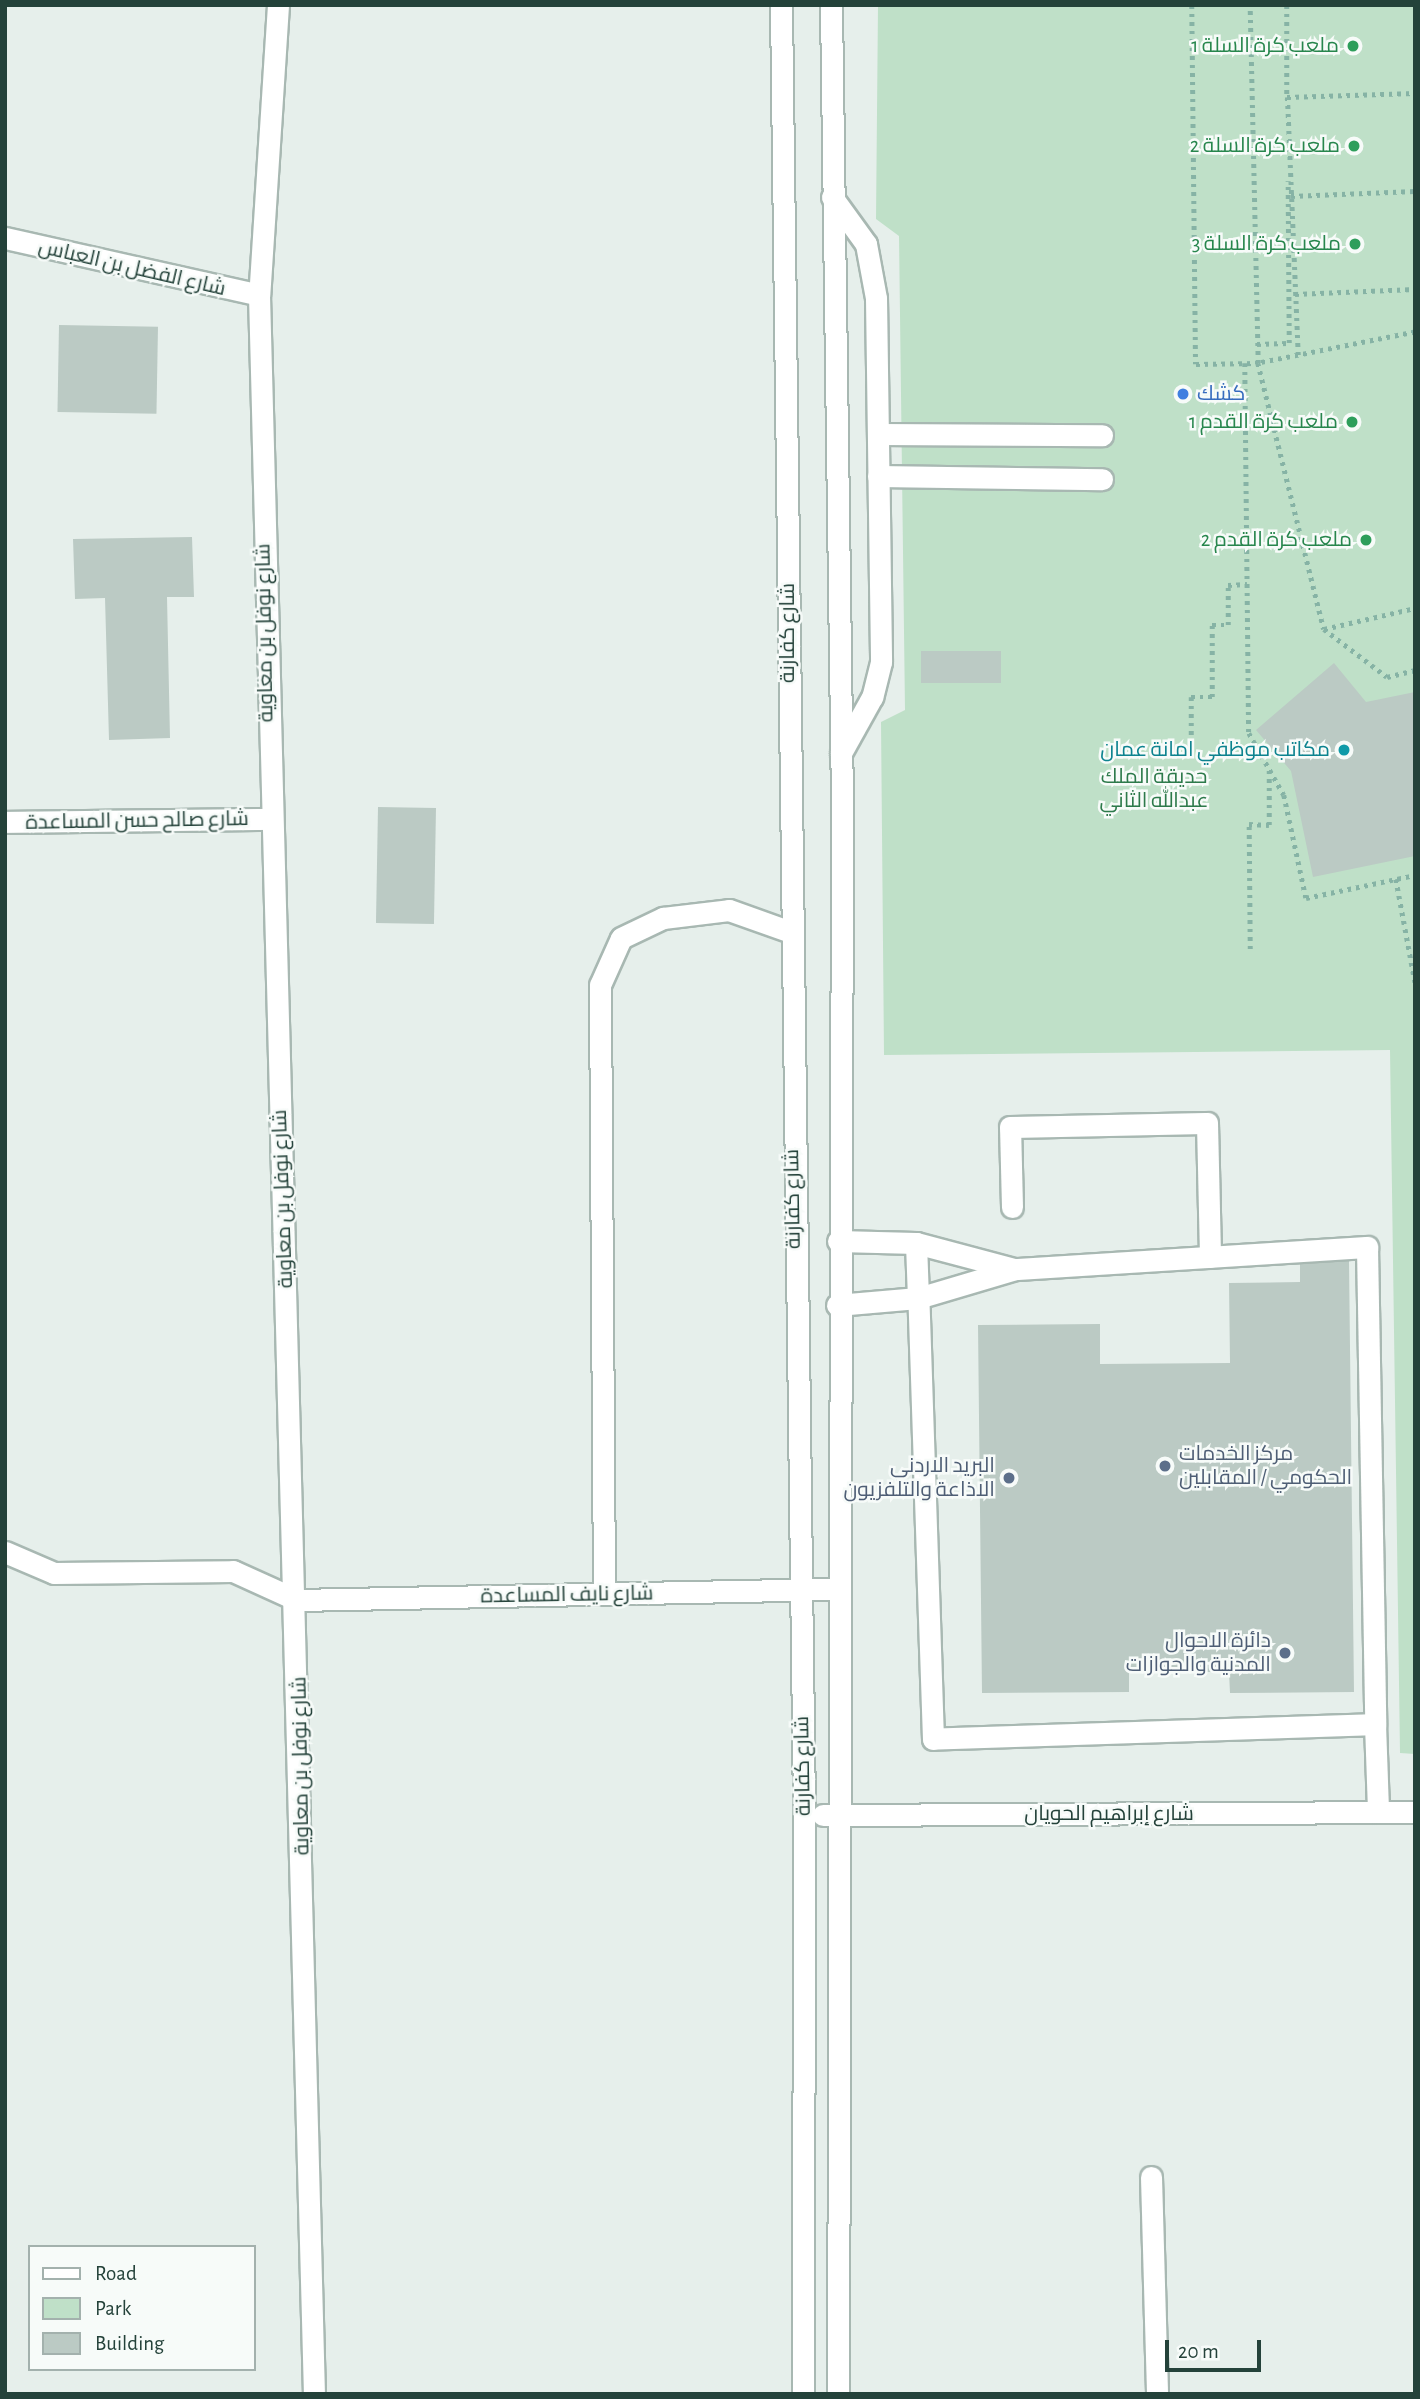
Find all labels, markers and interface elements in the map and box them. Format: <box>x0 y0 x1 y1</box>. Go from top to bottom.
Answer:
place label: ملعب كرة السلة 1 <box>1191 33 1339 59</box>
marker: ملعب كرة السلة 1 <box>1345 38 1361 54</box>
place label: ملعب كرة السلة 2 <box>1190 133 1340 159</box>
marker: ملعب كرة السلة 2 <box>1346 138 1362 154</box>
place label: ملعب كرة السلة 3 <box>1192 231 1341 257</box>
street label: شارع الفضل بن العباس <box>36 234 228 302</box>
marker: ملعب كرة السلة 3 <box>1347 236 1363 252</box>
place label: كشك <box>1197 381 1245 407</box>
marker: كشك <box>1175 386 1191 402</box>
place label: ملعب كرة القدم 1 <box>1189 409 1338 435</box>
marker: ملعب كرة القدم 1 <box>1344 414 1360 430</box>
place label: ملعب كرة القدم 2 <box>1201 527 1352 553</box>
marker: ملعب كرة القدم 2 <box>1358 532 1374 548</box>
street label: شارع نوفل بن معاوية <box>251 543 279 723</box>
street label: شارع كفارنة <box>775 583 801 683</box>
place label: مكاتب موظفي امانة عمان <box>1100 737 1330 763</box>
marker: مكاتب موظفي امانة عمان <box>1336 742 1352 758</box>
park label: حديقة الملك عبدالله الثاني <box>1099 764 1209 814</box>
street label: شارع صالح حسن المساعدة <box>25 806 249 836</box>
street label: شارع نوفل بن معاوية <box>267 1109 299 1289</box>
street label: شارع كفارنة <box>780 1149 806 1249</box>
place label: مركز الخدمات الحكومي / المقابلين <box>1179 1441 1352 1491</box>
place label: البريد الاردني الاذاعة والتلفزيون <box>843 1453 995 1503</box>
marker: مركز الخدمات الحكومي / المقابلين <box>1157 1458 1173 1474</box>
marker: البريد الاردني الاذاعة والتلفزيون <box>1001 1470 1017 1486</box>
street label: شارع نايف المساعدة <box>480 1581 654 1609</box>
place label: دائرة الاحوال المدنية والجوازات <box>1126 1628 1271 1678</box>
marker: دائرة الاحوال المدنية والجوازات <box>1277 1645 1293 1661</box>
street label: شارع نوفل بن معاوية <box>287 1676 315 1856</box>
street label: شارع كفارنة <box>790 1716 816 1816</box>
street label: شارع إبراهيم الحويان <box>1024 1801 1194 1827</box>
legend <box>28 2245 256 2371</box>
text: Road <box>95 2263 137 2284</box>
text: Park <box>95 2298 131 2319</box>
scale bar <box>1168 2326 1264 2370</box>
text: Building <box>95 2333 164 2354</box>
text: 20 m <box>1178 2341 1219 2362</box>

